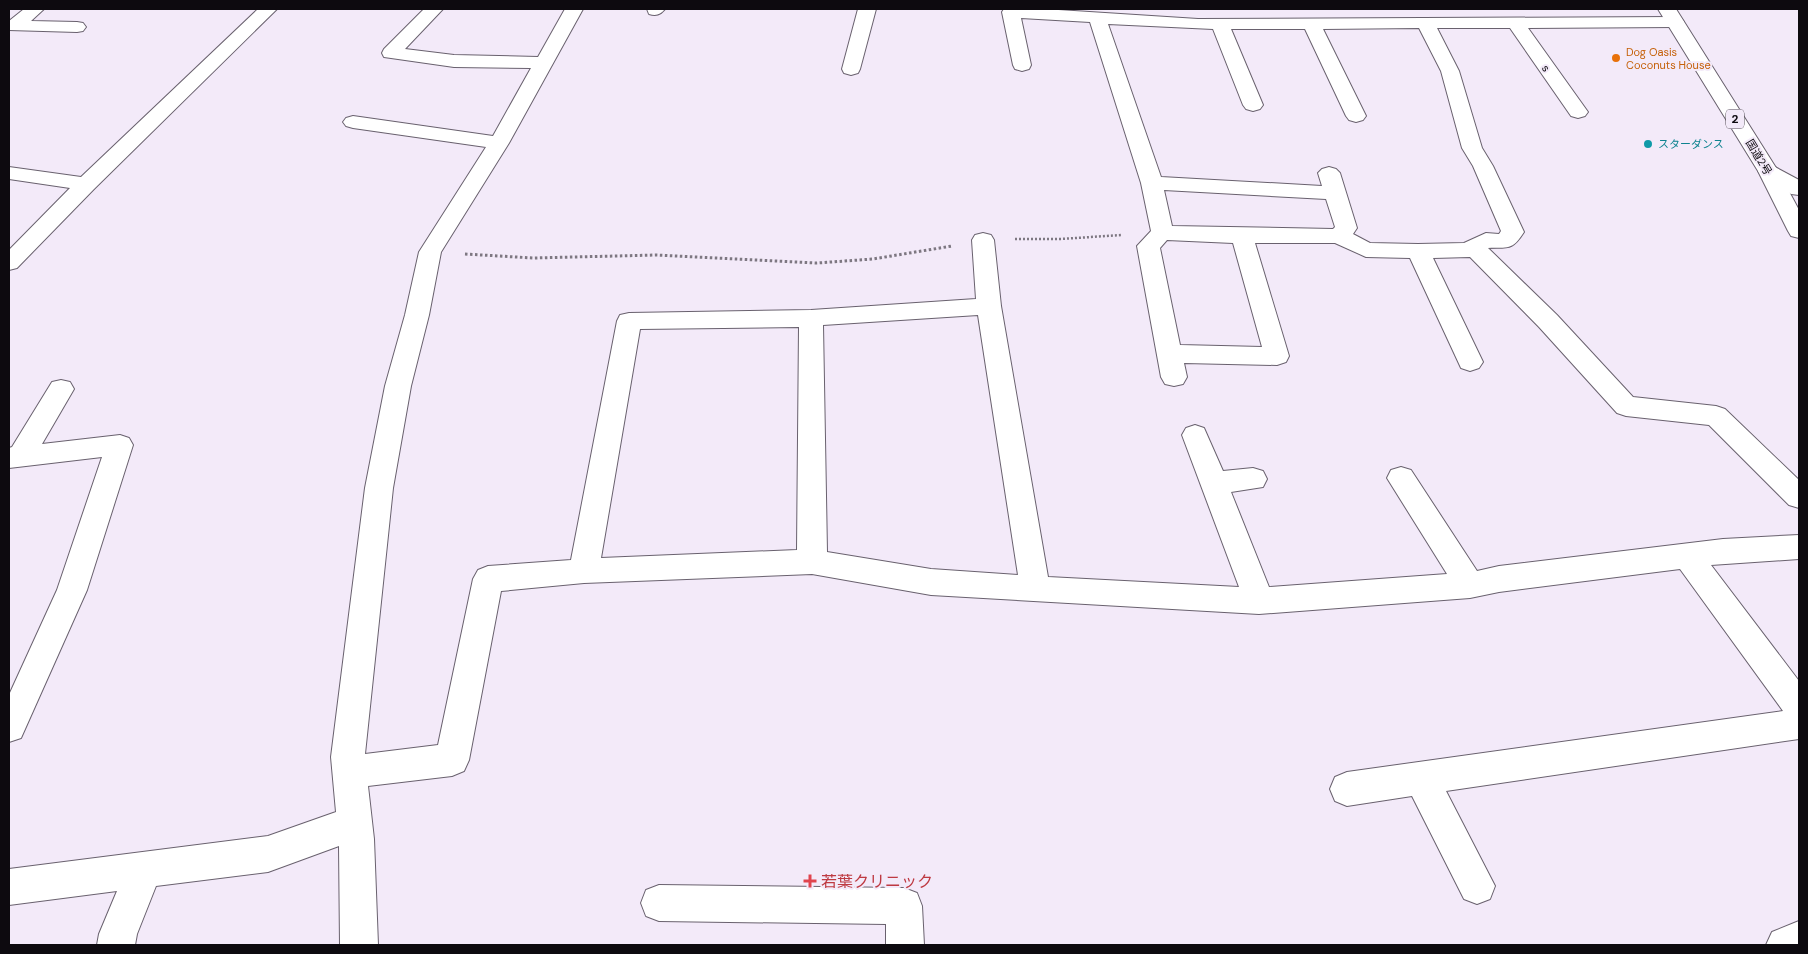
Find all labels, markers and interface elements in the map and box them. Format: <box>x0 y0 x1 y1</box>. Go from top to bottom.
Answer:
place label: Dog Oasis Coconuts House <box>1626 45 1711 72</box>
marker: Dog Oasis Coconuts House <box>1610 52 1622 64</box>
street label: s <box>1539 62 1553 74</box>
road number: 2 <box>1726 110 1744 128</box>
place label: スターダンス <box>1658 137 1724 151</box>
street label: 国道2号 <box>1743 137 1775 177</box>
marker: スターダンス <box>1642 138 1654 150</box>
place label: 若葉クリニック <box>821 871 933 892</box>
marker: 若葉クリニック <box>803 874 817 888</box>

